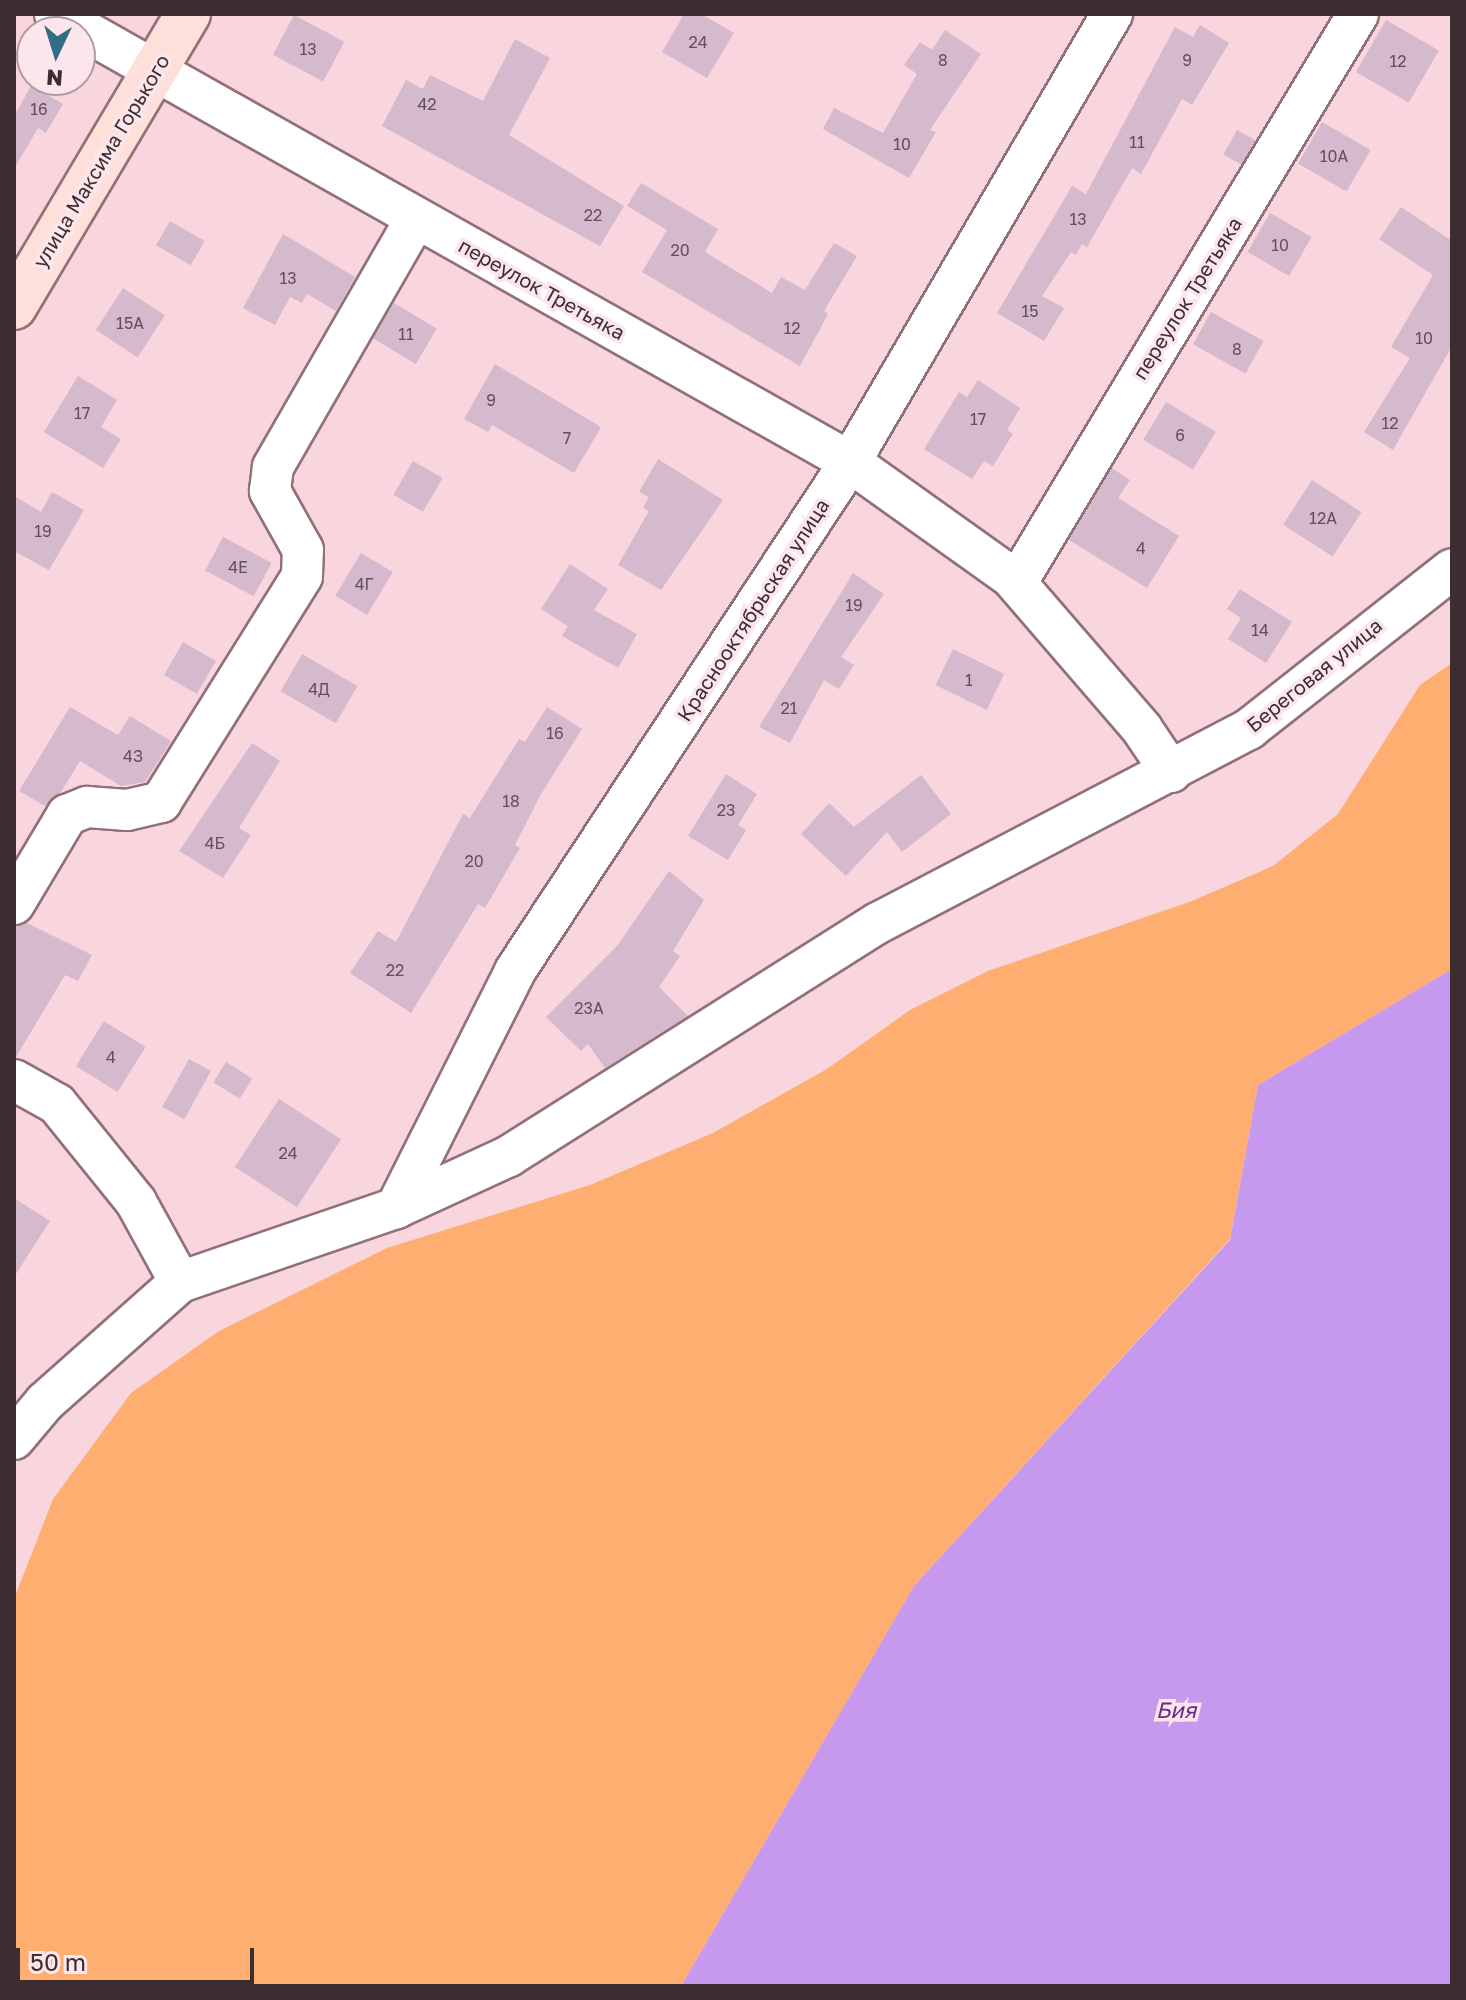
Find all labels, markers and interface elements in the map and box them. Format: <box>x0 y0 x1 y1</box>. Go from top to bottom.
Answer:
north arrow <box>16 16 96 96</box>
house number: 24 <box>688 32 708 52</box>
house number: 13 <box>299 39 317 59</box>
street label: улица Максима Горького <box>28 50 174 272</box>
house number: 8 <box>938 50 948 70</box>
house number: 9 <box>1182 50 1192 70</box>
house number: 12 <box>1389 51 1407 71</box>
text: N <box>45 64 64 92</box>
house number: 42 <box>417 94 437 114</box>
house number: 16 <box>30 99 48 119</box>
house number: 11 <box>1129 132 1145 152</box>
house number: 10 <box>893 134 911 154</box>
house number: 10А <box>1320 146 1348 166</box>
house number: 22 <box>584 205 602 225</box>
house number: 13 <box>1069 209 1087 229</box>
street label: переулок Третьяка <box>1127 212 1247 384</box>
street label: переулок Третьяка <box>455 233 629 345</box>
house number: 10 <box>1271 235 1289 255</box>
house number: 20 <box>670 240 690 260</box>
house number: 13 <box>279 268 297 288</box>
house number: 15 <box>1021 301 1039 321</box>
house number: 15А <box>116 313 144 333</box>
house number: 12 <box>783 318 801 338</box>
house number: 11 <box>398 324 414 344</box>
house number: 10 <box>1415 328 1433 348</box>
house number: 8 <box>1232 339 1242 359</box>
house number: 9 <box>486 390 496 410</box>
house number: 17 <box>74 403 90 423</box>
house number: 17 <box>970 409 986 429</box>
house number: 12 <box>1381 413 1399 433</box>
house number: 6 <box>1175 425 1185 445</box>
house number: 7 <box>563 428 571 448</box>
street label: Краснооктябрьская улица <box>672 494 834 726</box>
house number: 12А <box>1309 508 1337 528</box>
house number: 19 <box>34 521 52 541</box>
house number: 4 <box>1136 538 1146 558</box>
house number: 4Е <box>228 557 248 577</box>
house number: 4Г <box>355 574 373 594</box>
house number: 19 <box>845 595 863 615</box>
street label: Береговая улица <box>1241 613 1387 737</box>
house number: 14 <box>1251 620 1269 640</box>
house number: 1 <box>965 670 973 690</box>
house number: 4Д <box>308 679 330 699</box>
house number: 21 <box>780 698 798 718</box>
house number: 16 <box>546 723 564 743</box>
house number: 4З <box>123 746 143 766</box>
house number: 18 <box>502 791 520 811</box>
house number: 23 <box>717 800 735 820</box>
house number: 4Б <box>205 833 225 853</box>
house number: 20 <box>464 851 484 871</box>
house number: 22 <box>386 960 404 980</box>
house number: 23А <box>574 998 604 1018</box>
house number: 4 <box>106 1047 116 1067</box>
house number: 24 <box>278 1143 298 1163</box>
water label: Бия <box>1156 1697 1196 1723</box>
scale bar <box>20 1932 258 1982</box>
text: 50 m <box>30 1947 86 1976</box>

